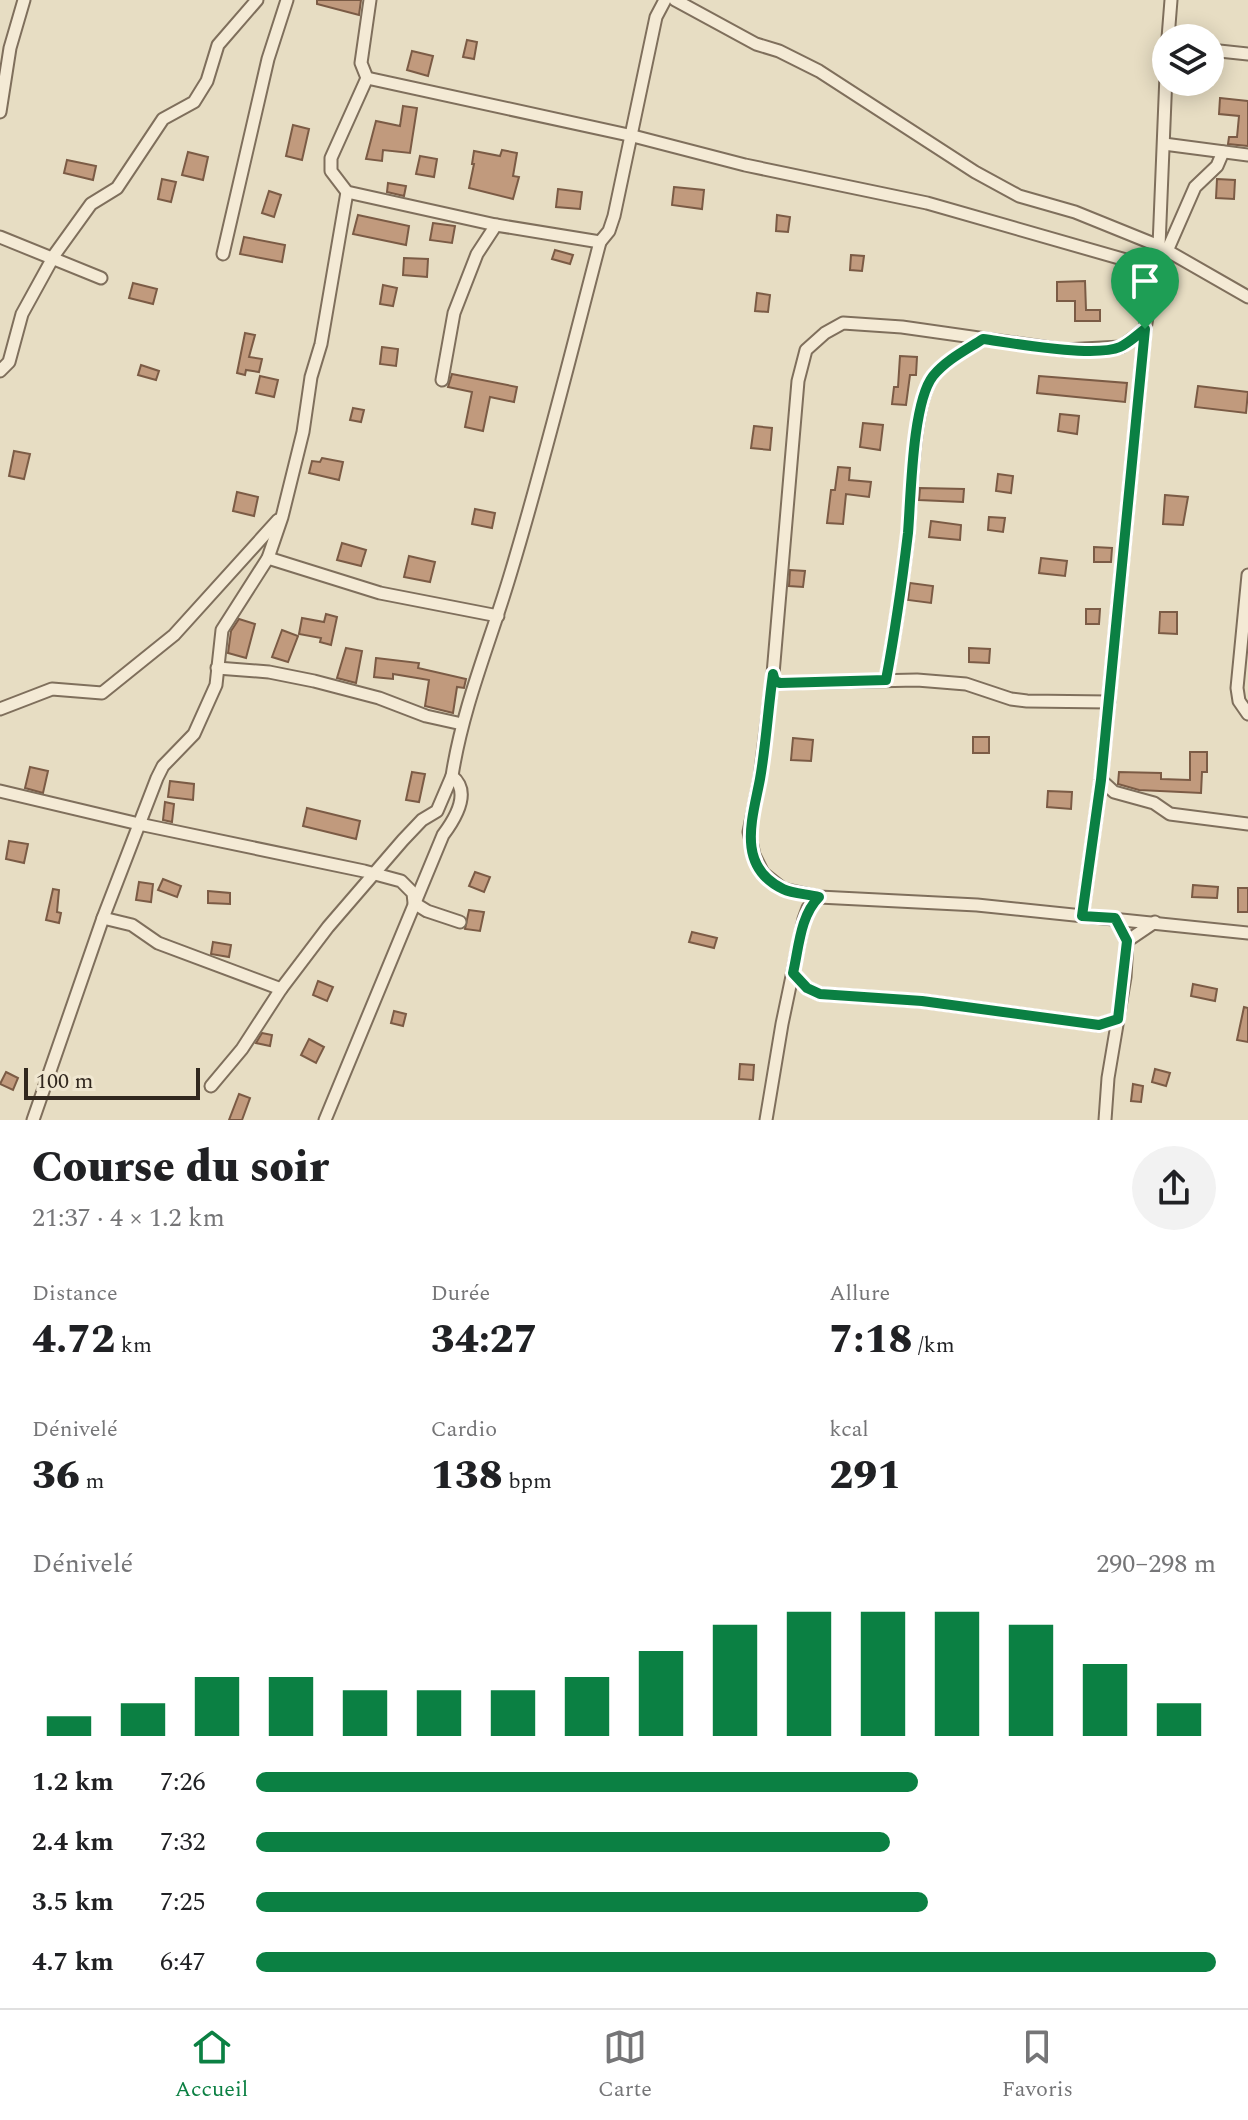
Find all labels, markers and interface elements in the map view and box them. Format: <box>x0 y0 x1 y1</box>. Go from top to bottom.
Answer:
map controls <box>1152 24 1224 96</box>
button: layers <box>1152 24 1224 96</box>
pin <box>1111 247 1179 329</box>
icon: arrive <box>1123 259 1167 303</box>
scale bar <box>24 1064 200 1100</box>
text: 100 m <box>36 1065 93 1098</box>
text: Course du soir <box>32 1134 329 1201</box>
button: share <box>1132 1146 1216 1230</box>
text: 21:37 · 4 × 1.2 km <box>32 1198 225 1238</box>
text: Distance <box>32 1277 118 1310</box>
text: Durée <box>431 1277 490 1310</box>
text: Allure <box>829 1277 890 1310</box>
text: 4.72 <box>32 1310 115 1371</box>
text: 34:27 <box>431 1310 538 1371</box>
text: 7:18 <box>829 1310 913 1371</box>
text: km <box>115 1329 152 1362</box>
text: /km <box>913 1329 955 1362</box>
text: Dénivelé <box>32 1413 118 1446</box>
text: Cardio <box>431 1413 497 1446</box>
text: kcal <box>829 1413 869 1446</box>
text: 36 <box>32 1446 80 1507</box>
text: 138 <box>431 1446 503 1507</box>
text: 291 <box>829 1446 901 1507</box>
text: m <box>80 1465 104 1498</box>
text: bpm <box>503 1465 552 1498</box>
text: Dénivelé <box>32 1544 133 1584</box>
text: 290–298 m <box>1096 1544 1216 1584</box>
text: 1.2 km <box>32 1762 114 1802</box>
text: 7:26 <box>160 1762 206 1802</box>
text: 2.4 km <box>32 1822 114 1862</box>
text: 7:32 <box>160 1822 206 1862</box>
text: 3.5 km <box>32 1882 114 1922</box>
text: 7:25 <box>160 1882 206 1922</box>
text: 4.7 km <box>32 1942 114 1982</box>
text: 6:47 <box>160 1942 206 1982</box>
tab: Accueil <box>175 2025 248 2106</box>
tab: Carte <box>598 2025 652 2106</box>
tab: Favoris <box>1002 2025 1073 2106</box>

